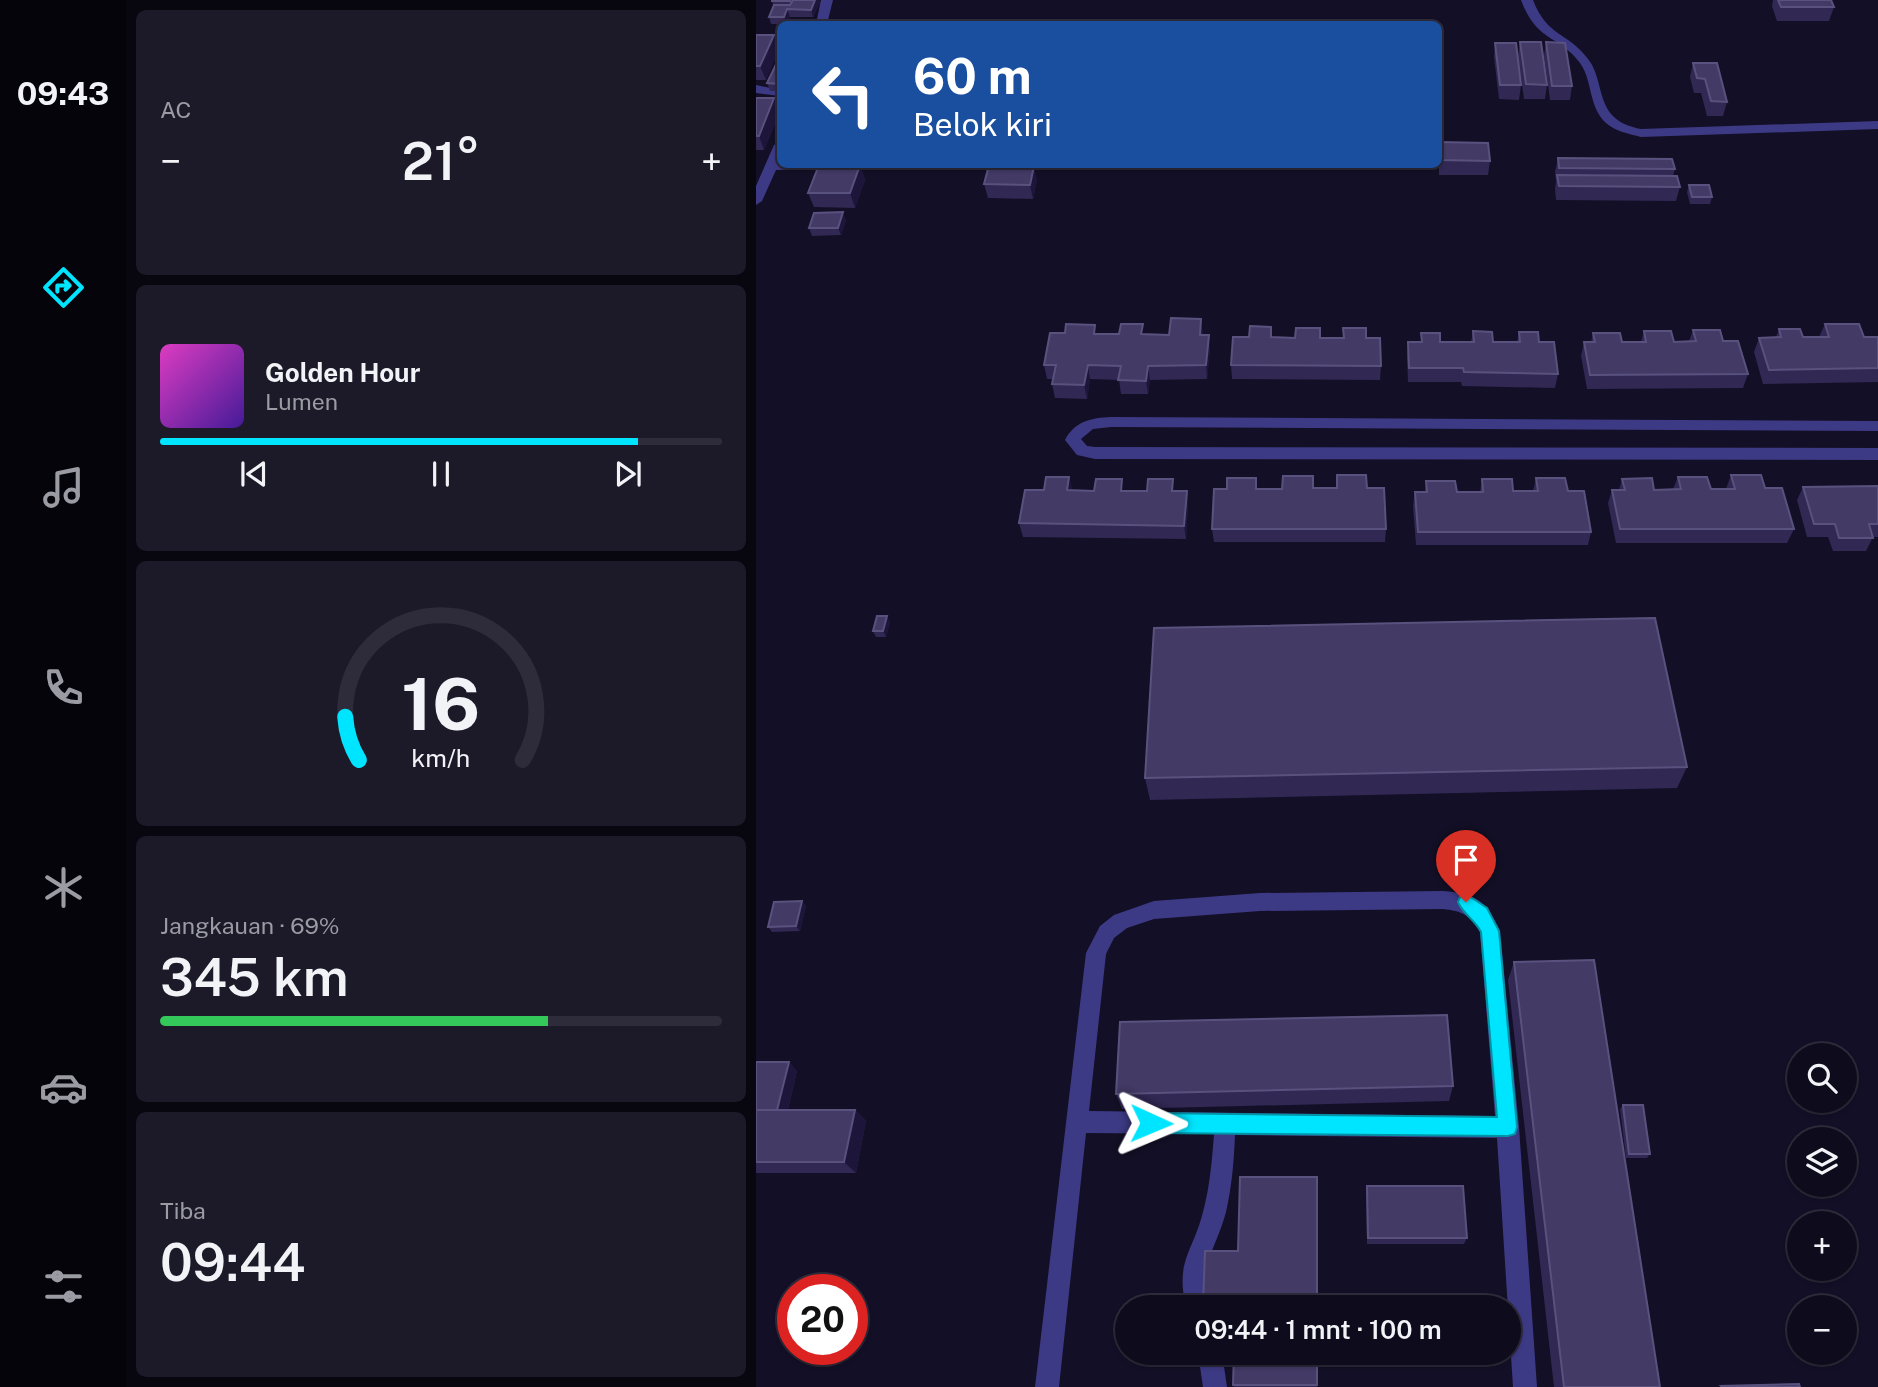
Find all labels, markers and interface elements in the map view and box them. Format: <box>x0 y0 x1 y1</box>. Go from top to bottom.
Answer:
text: 60 m <box>913 47 1032 105</box>
icon: left <box>798 49 889 140</box>
text: 09:43 <box>17 75 109 112</box>
text: AC <box>160 96 191 123</box>
text: Belok kiri <box>913 106 1052 143</box>
text: 21° <box>402 131 480 192</box>
text: − <box>160 139 181 184</box>
text: + <box>701 139 722 184</box>
icon: directions <box>39 263 88 312</box>
text: Golden Hour <box>265 357 420 388</box>
text: Lumen <box>265 388 338 415</box>
icon: previous <box>235 455 273 493</box>
icon: pause <box>422 455 460 493</box>
icon: next <box>609 455 647 493</box>
icon: music <box>39 463 88 512</box>
text: 16 <box>401 661 481 746</box>
icon: phone <box>39 663 88 712</box>
text: km/h <box>412 742 470 772</box>
pin <box>1436 830 1496 902</box>
icon: arrive <box>1447 841 1485 879</box>
icon: climate <box>39 863 88 912</box>
text: Jangkauan · 69% <box>160 912 340 939</box>
text: 345 km <box>160 947 349 1008</box>
map controls <box>1787 1043 1857 1365</box>
button: search <box>1787 1043 1857 1113</box>
icon: car <box>39 1063 88 1112</box>
position arrow <box>1114 1086 1188 1160</box>
button: layers <box>1787 1127 1857 1197</box>
text: Tiba <box>160 1197 206 1224</box>
button: + <box>1787 1211 1857 1281</box>
text: 09:44 <box>160 1232 306 1293</box>
icon: filters <box>39 1262 88 1311</box>
speed limit sign: 20 <box>777 1274 868 1365</box>
button: − <box>1787 1295 1857 1365</box>
text: 09:44 · 1 mnt · 100 m <box>1194 1314 1442 1345</box>

